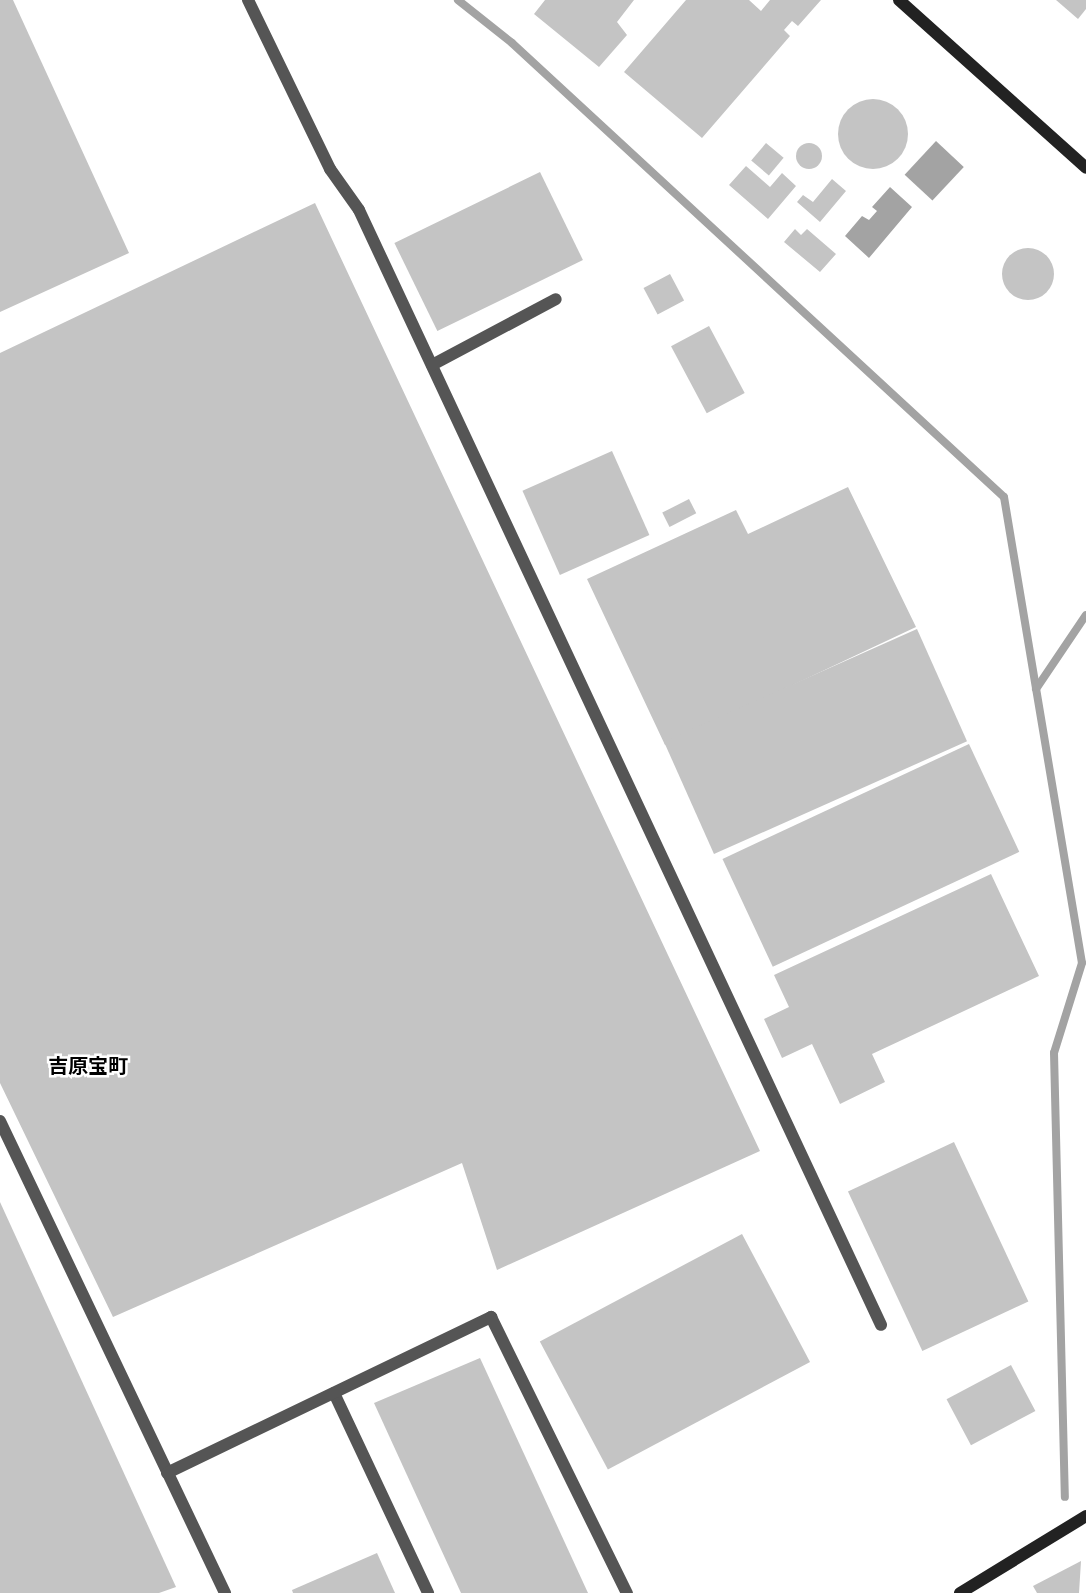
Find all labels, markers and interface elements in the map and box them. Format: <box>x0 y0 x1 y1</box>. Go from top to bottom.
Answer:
district label: 吉原宝町 <box>48 1054 128 1078</box>

